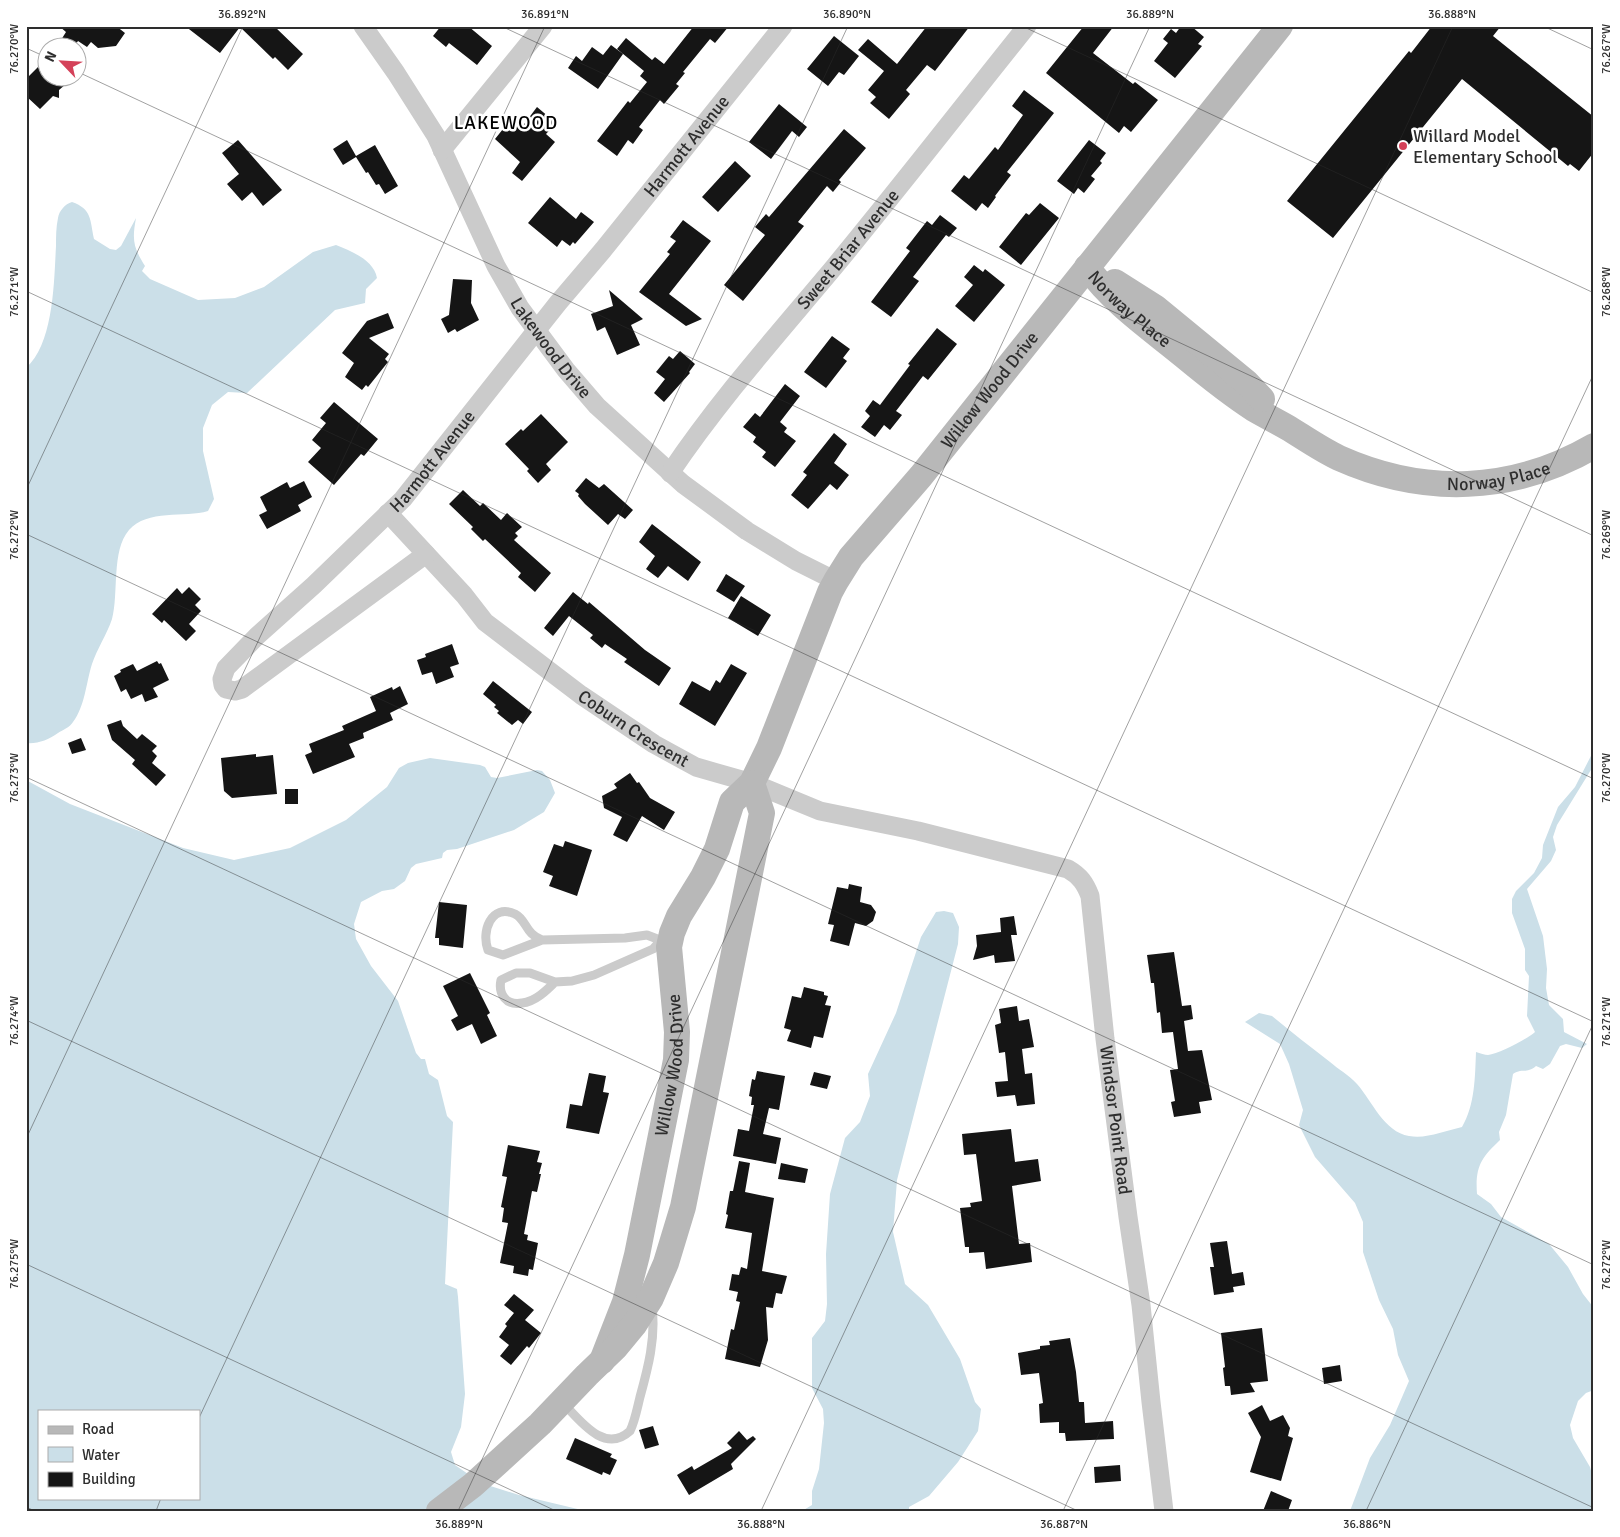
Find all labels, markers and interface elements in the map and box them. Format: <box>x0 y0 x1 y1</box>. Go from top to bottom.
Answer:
text: 36.892°N <box>218 7 266 22</box>
text: 36.891°N <box>521 7 569 22</box>
text: 36.890°N <box>823 7 871 22</box>
text: 36.889°N <box>1126 7 1174 22</box>
text: 36.888°N <box>1428 7 1476 22</box>
text: 76.270°W <box>7 24 22 74</box>
text: 76.267°W <box>1599 24 1614 74</box>
north arrow <box>38 38 88 88</box>
text: N <box>41 49 60 65</box>
street label: Harmott Avenue <box>639 91 734 201</box>
district label: LAKEWOOD <box>454 111 558 135</box>
place label: Willard Model Elementary School <box>1413 125 1558 168</box>
marker: Willard Model Elementary School <box>1397 140 1409 152</box>
street label: Sweet Briar Avenue <box>792 185 904 314</box>
street label: Norway Place <box>1083 266 1175 352</box>
text: 76.271°W <box>7 267 22 317</box>
text: 76.268°W <box>1599 267 1614 317</box>
street label: Lakewood Drive <box>505 294 596 403</box>
street label: Willow Wood Drive <box>936 327 1043 453</box>
street label: Harmott Avenue <box>385 406 480 517</box>
street label: Norway Place <box>1447 457 1553 495</box>
text: 76.272°W <box>7 510 22 560</box>
text: 76.269°W <box>1599 510 1614 560</box>
street label: Coburn Crescent <box>574 685 693 772</box>
text: 76.273°W <box>7 753 22 803</box>
text: 76.270°W <box>1599 753 1614 803</box>
street label: Willow Wood Drive <box>650 993 688 1138</box>
text: 76.274°W <box>7 996 22 1046</box>
text: 76.271°W <box>1599 997 1614 1047</box>
street label: Windsor Point Road <box>1095 1044 1136 1196</box>
text: 76.275°W <box>7 1239 22 1289</box>
text: 76.272°W <box>1599 1240 1614 1290</box>
legend <box>38 1410 200 1500</box>
text: Road <box>82 1420 114 1438</box>
text: Water <box>82 1446 120 1464</box>
text: Building <box>82 1470 136 1488</box>
text: 36.889°N <box>435 1517 483 1532</box>
text: 36.888°N <box>737 1517 785 1532</box>
text: 36.887°N <box>1040 1517 1088 1532</box>
text: 36.886°N <box>1343 1517 1391 1532</box>

